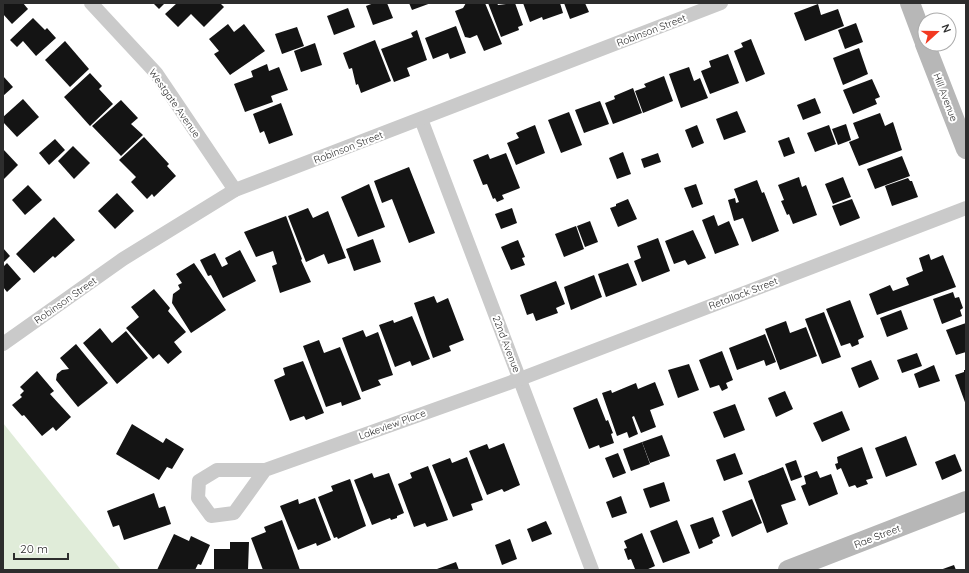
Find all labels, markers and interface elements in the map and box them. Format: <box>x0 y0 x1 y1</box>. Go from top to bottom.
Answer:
street label: Robinson Street <box>615 11 688 50</box>
north arrow <box>917 12 957 52</box>
text: N <box>938 22 954 35</box>
street label: Westgate Avenue <box>146 66 203 141</box>
street label: Hill Avenue <box>930 71 961 124</box>
street label: Robinson Street <box>312 128 385 167</box>
street label: Robinson Street <box>32 274 100 327</box>
street label: Retallack Street <box>707 274 780 313</box>
street label: 22nd Avenue <box>490 314 523 375</box>
street label: Lakeview Place <box>357 406 428 443</box>
street label: Rae Street <box>852 521 903 551</box>
scale bar <box>14 535 68 561</box>
text: 20 m <box>20 541 48 556</box>

